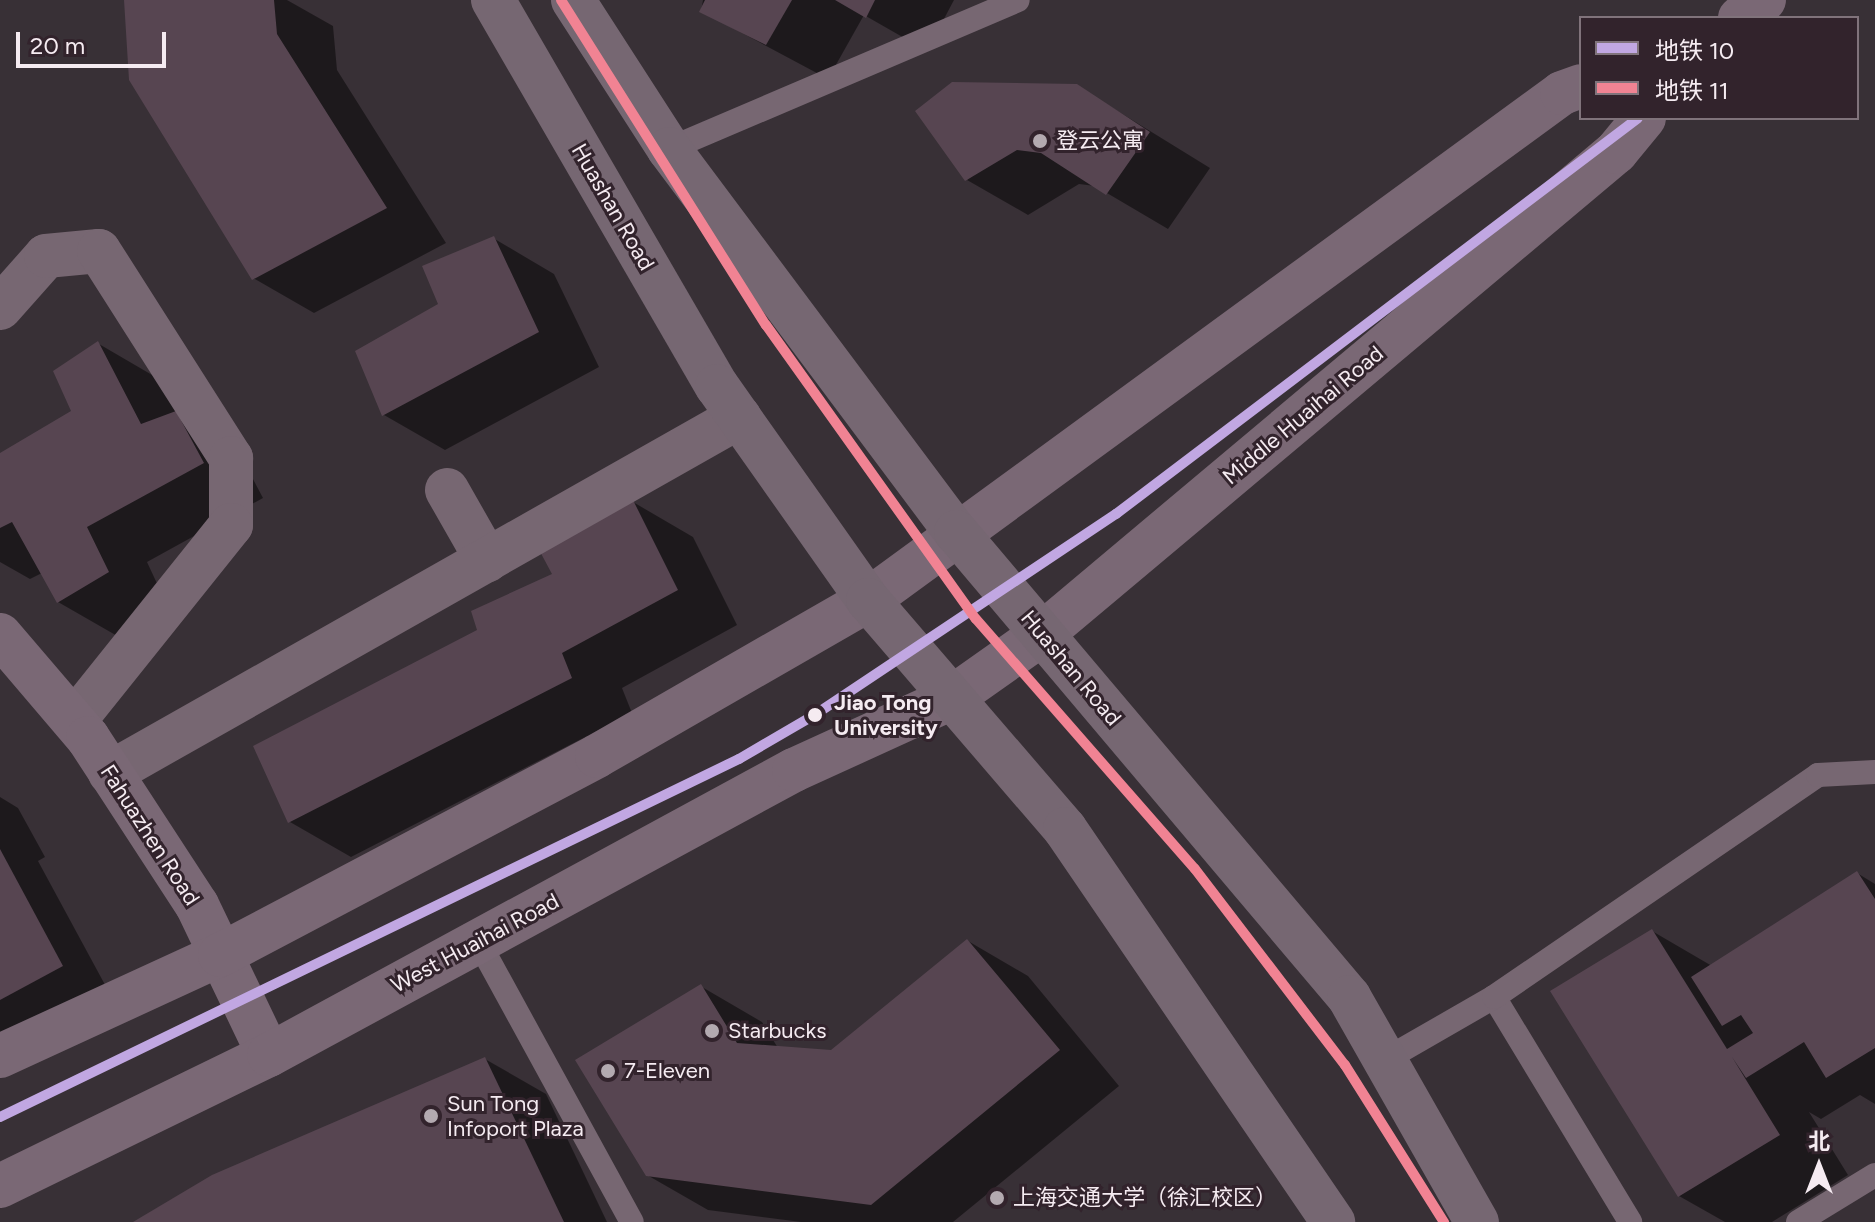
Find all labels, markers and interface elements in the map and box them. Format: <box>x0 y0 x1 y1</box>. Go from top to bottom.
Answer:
scale bar <box>20 16 170 66</box>
legend <box>1579 16 1859 120</box>
text: 20 m <box>30 31 85 60</box>
text: 地铁 10 <box>1655 36 1734 65</box>
text: 地铁 11 <box>1655 76 1729 105</box>
place label: 登云公寓 <box>1056 128 1144 154</box>
marker: 登云公寓 <box>1031 132 1049 150</box>
street label: Huashan Road <box>566 139 660 275</box>
street label: Middle Huaihai Road <box>1217 340 1389 490</box>
street label: Huashan Road <box>1015 605 1127 731</box>
place label: Jiao Tong University <box>834 689 938 740</box>
marker: Jiao Tong University <box>803 703 827 727</box>
street label: Fahuazhen Road <box>95 760 205 910</box>
street label: West Huaihai Road <box>387 888 563 998</box>
place label: Starbucks <box>728 1018 826 1044</box>
marker: Starbucks <box>703 1022 721 1040</box>
place label: 7-Eleven <box>624 1058 710 1084</box>
marker: 7-Eleven <box>599 1062 617 1080</box>
place label: Sun Tong Infoport Plaza <box>447 1090 584 1142</box>
marker: Sun Tong Infoport Plaza <box>422 1107 440 1125</box>
north arrow <box>1779 1126 1859 1206</box>
text: 北 <box>1808 1128 1830 1155</box>
place label: 上海交通大学（徐汇校区） <box>1013 1185 1277 1211</box>
marker: 上海交通大学（徐汇校区） <box>988 1189 1006 1207</box>

